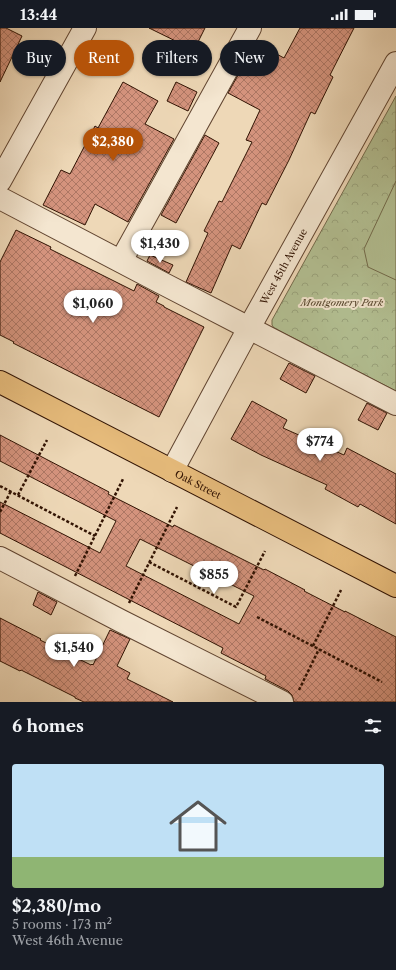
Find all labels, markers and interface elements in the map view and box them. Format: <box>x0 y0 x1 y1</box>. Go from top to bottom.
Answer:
text: 13:44 <box>20 5 57 24</box>
chip: Buy <box>12 40 66 76</box>
chip: Rent <box>74 40 134 76</box>
chip: Filters <box>142 40 212 76</box>
chip: New <box>220 40 279 76</box>
pin: $2,380 <box>80 128 146 162</box>
text: $2,380 <box>92 133 134 149</box>
street label: West 45th Avenue <box>256 226 310 308</box>
pin: $1,430 <box>127 230 193 264</box>
text: $1,430 <box>140 235 180 251</box>
pin: $1,060 <box>60 290 126 324</box>
text: $1,060 <box>73 295 113 311</box>
park label: Montgomery Park <box>300 296 384 309</box>
pin: $774 <box>296 428 344 462</box>
text: $774 <box>306 433 334 449</box>
street label: Oak Street <box>173 467 224 502</box>
pin: $855 <box>190 561 238 595</box>
text: $855 <box>199 566 229 582</box>
pin: $1,540 <box>41 634 107 668</box>
text: $1,540 <box>54 639 94 655</box>
icon: filters <box>362 715 384 737</box>
text: 6 homes <box>12 716 84 736</box>
icon: home <box>162 790 234 862</box>
text: $2,380/mo <box>12 896 101 916</box>
text: 5 rooms · 173 m² <box>12 916 112 932</box>
text: West 46th Avenue <box>12 932 123 948</box>

